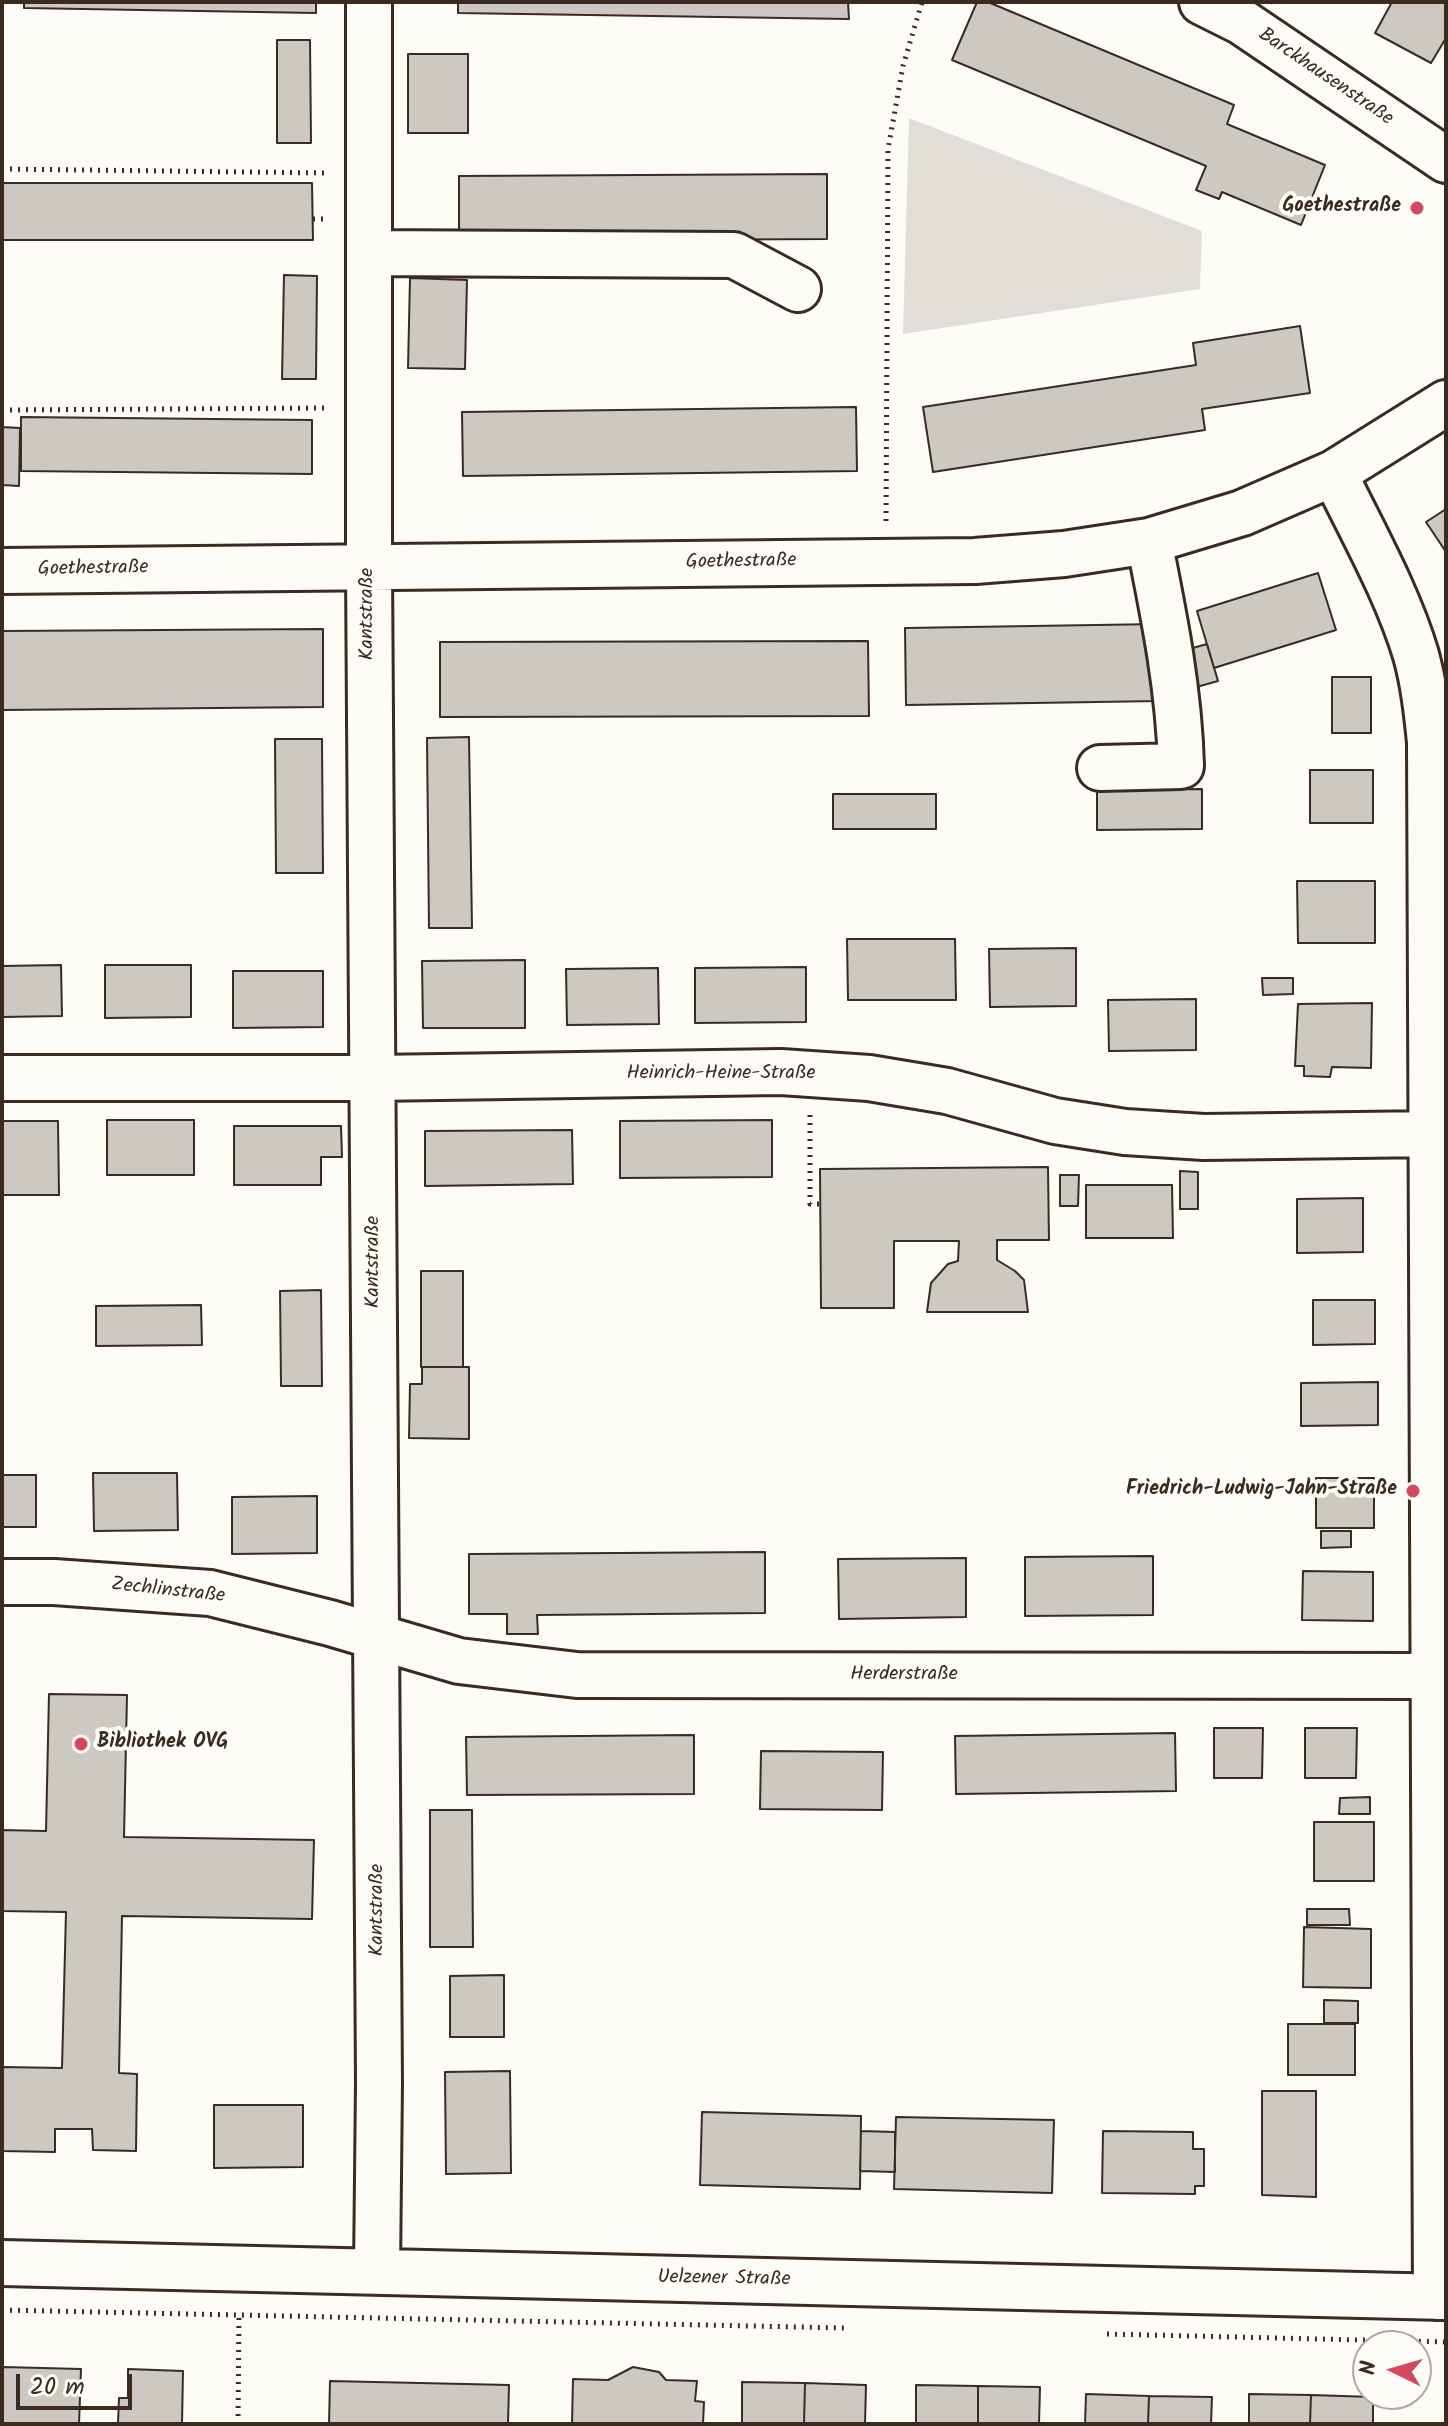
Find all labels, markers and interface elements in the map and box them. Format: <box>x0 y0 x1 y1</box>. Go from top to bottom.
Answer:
street label: Barckhausenstraße <box>1253 24 1397 132</box>
place label: Goethestraße <box>1283 196 1401 220</box>
marker: Goethestraße <box>1408 199 1426 217</box>
street label: Goethestraße <box>685 550 797 576</box>
street label: Goethestraße <box>37 557 149 583</box>
street label: Kantstraße <box>357 568 381 660</box>
street label: Heinrich-Heine-Straße <box>626 1063 816 1087</box>
street label: Kantstraße <box>363 1216 387 1308</box>
place label: Friedrich-Ludwig-Jahn-Straße <box>1126 1479 1397 1503</box>
marker: Friedrich-Ludwig-Jahn-Straße <box>1404 1482 1422 1500</box>
street label: Zechlinstraße <box>110 1574 226 1610</box>
street label: Herderstraße <box>850 1664 958 1688</box>
place label: Bibliothek OVG <box>97 1732 228 1756</box>
marker: Bibliothek OVG <box>72 1735 90 1753</box>
street label: Kantstraße <box>367 1864 391 1956</box>
street label: Uelzener Straße <box>657 2267 791 2293</box>
north arrow <box>1352 2330 1432 2410</box>
scale bar <box>20 2358 136 2408</box>
text: N <box>1352 2360 1388 2376</box>
text: 20 m <box>30 2368 85 2407</box>

